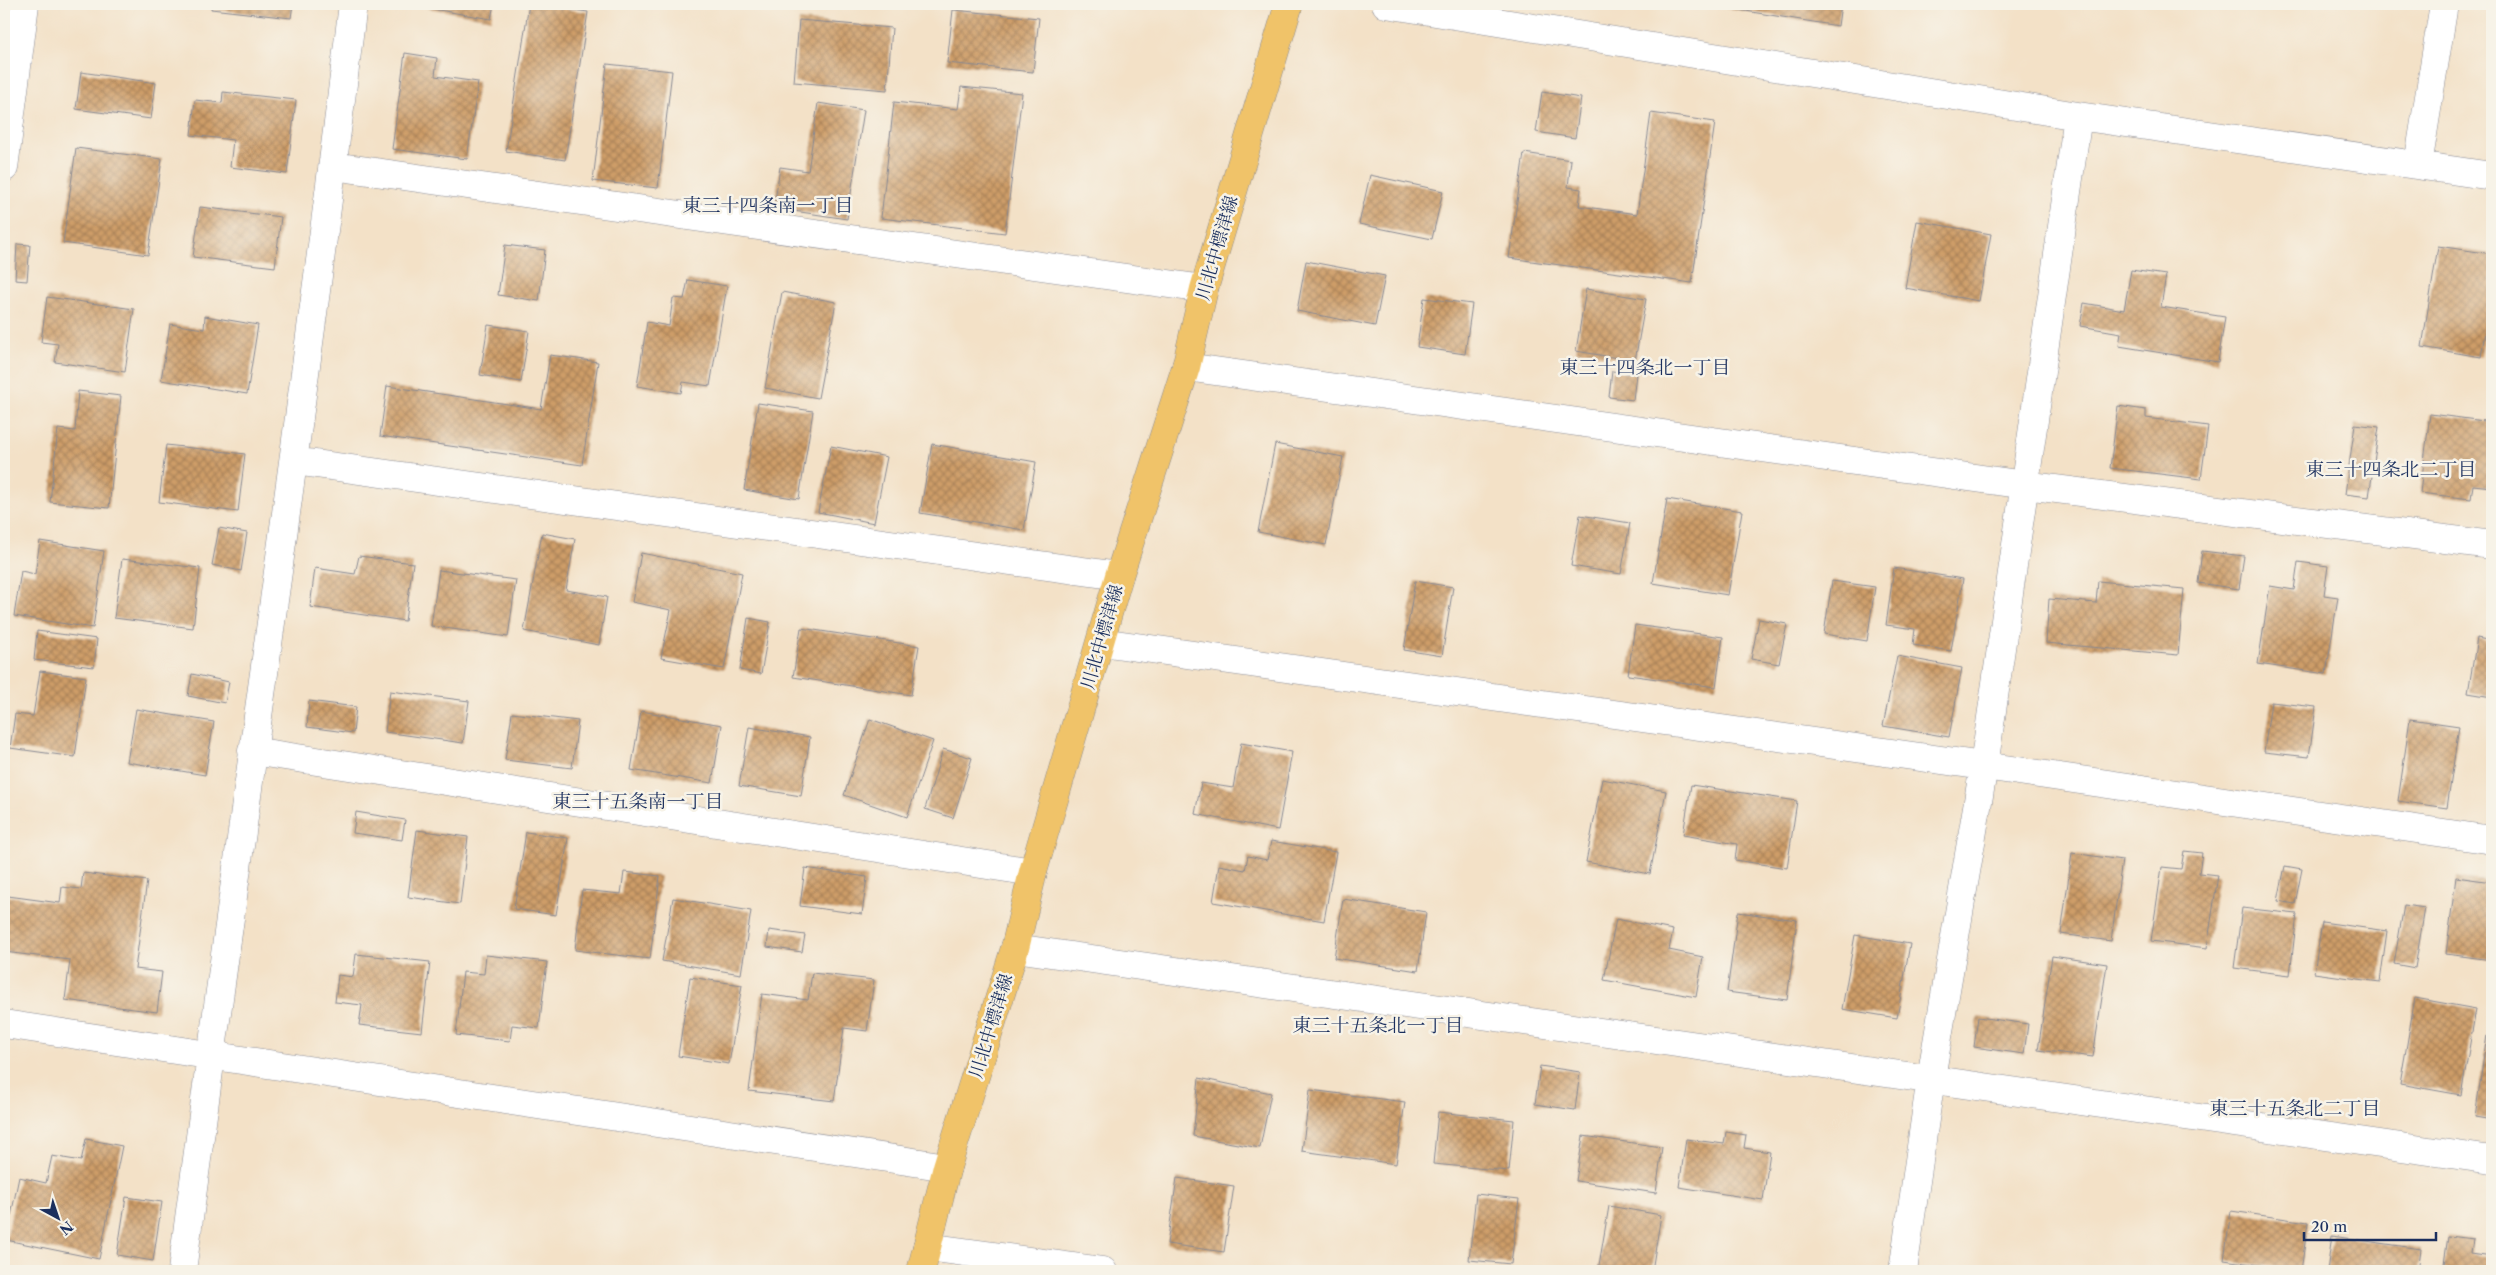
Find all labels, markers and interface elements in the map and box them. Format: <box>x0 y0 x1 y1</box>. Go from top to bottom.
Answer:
street label: 川北中標津線 <box>1192 193 1242 303</box>
district label: 東三十四条南一丁目 <box>682 194 854 217</box>
district label: 東三十四条北一丁目 <box>1559 356 1731 379</box>
district label: 東三十四条北二丁目 <box>2305 458 2477 481</box>
street label: 川北中標津線 <box>1077 582 1127 692</box>
district label: 東三十五条南一丁目 <box>552 790 724 813</box>
street label: 川北中標津線 <box>965 971 1017 1081</box>
district label: 東三十五条北一丁目 <box>1292 1014 1464 1037</box>
district label: 東三十五条北二丁目 <box>2209 1097 2381 1120</box>
north arrow <box>32 1192 82 1242</box>
scale bar <box>2304 1210 2436 1242</box>
text: N <box>56 1217 77 1239</box>
text: 20 m <box>2311 1217 2347 1236</box>

